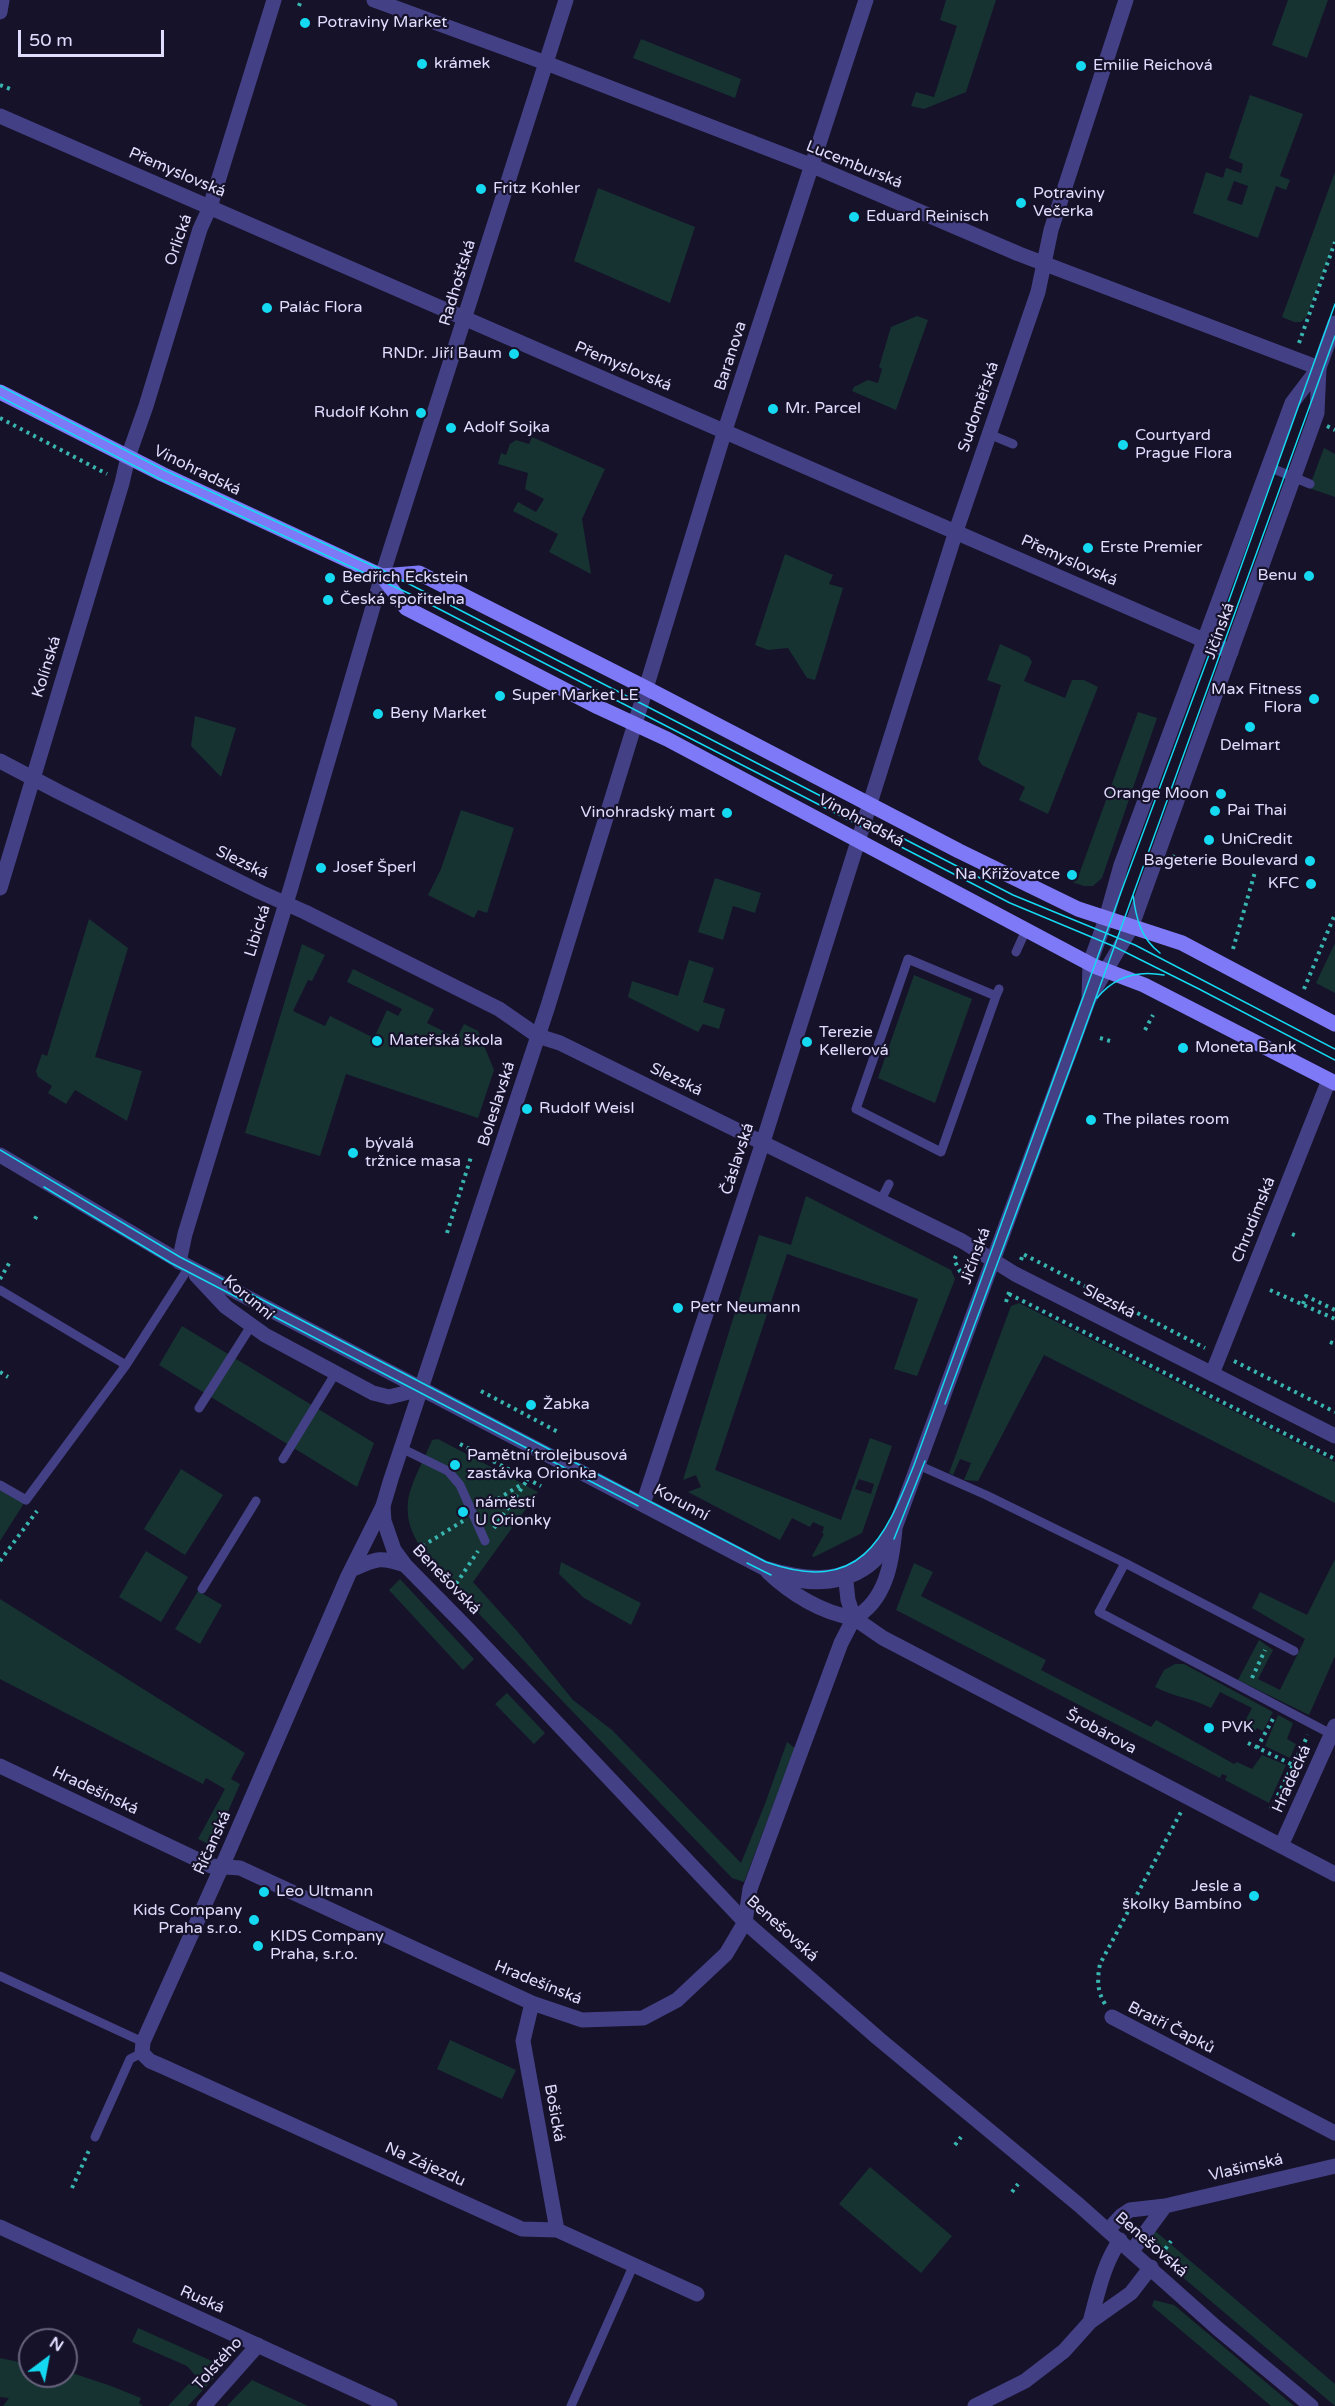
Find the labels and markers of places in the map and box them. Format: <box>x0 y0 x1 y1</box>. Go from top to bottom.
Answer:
place label: Potraviny Market <box>317 13 447 33</box>
marker: Potraviny Market <box>298 16 312 30</box>
place label: krámek <box>434 54 490 74</box>
place label: Emilie Reichová <box>1093 56 1213 76</box>
marker: krámek <box>415 57 429 71</box>
marker: Emilie Reichová <box>1074 59 1088 73</box>
place label: Fritz Kohler <box>493 179 580 199</box>
marker: Fritz Kohler <box>474 182 488 196</box>
place label: Potraviny Večerka <box>1033 184 1105 222</box>
marker: Potraviny Večerka <box>1014 196 1028 210</box>
place label: Eduard Reinisch <box>866 207 989 227</box>
marker: Eduard Reinisch <box>847 210 861 224</box>
place label: Palác Flora <box>279 298 362 318</box>
marker: Palác Flora <box>260 301 274 315</box>
place label: RNDr. Jiří Baum <box>382 344 502 364</box>
marker: RNDr. Jiří Baum <box>507 347 521 361</box>
place label: Mr. Parcel <box>785 399 861 419</box>
marker: Mr. Parcel <box>766 402 780 416</box>
place label: Rudolf Kohn <box>314 403 409 423</box>
marker: Rudolf Kohn <box>414 406 428 420</box>
place label: Adolf Sojka <box>463 418 550 438</box>
marker: Adolf Sojka <box>444 421 458 435</box>
place label: Courtyard Prague Flora <box>1135 426 1232 464</box>
marker: Courtyard Prague Flora <box>1116 438 1130 452</box>
place label: Erste Premier <box>1100 538 1202 558</box>
marker: Erste Premier <box>1081 541 1095 555</box>
place label: Benu <box>1258 566 1297 586</box>
place label: Bedřich Eckstein <box>342 568 468 588</box>
marker: Benu <box>1302 569 1316 583</box>
marker: Bedřich Eckstein <box>323 571 337 585</box>
place label: Česká spořitelna <box>340 590 465 610</box>
marker: Česká spořitelna <box>321 593 335 607</box>
place label: Max Fitness Flora <box>1211 680 1302 718</box>
place label: Super Market LE <box>512 686 639 706</box>
marker: Super Market LE <box>493 689 507 703</box>
marker: Max Fitness Flora <box>1307 692 1321 706</box>
place label: Beny Market <box>390 704 487 724</box>
marker: Beny Market <box>371 707 385 721</box>
marker: Delmart <box>1243 720 1257 734</box>
place label: Delmart <box>1220 736 1280 756</box>
place label: Orange Moon <box>1104 784 1209 804</box>
marker: Orange Moon <box>1214 787 1228 801</box>
place label: Pai Thai <box>1227 801 1287 821</box>
place label: Vinohradský mart <box>581 803 715 823</box>
marker: Pai Thai <box>1208 804 1222 818</box>
marker: Vinohradský mart <box>720 806 734 820</box>
place label: UniCredit <box>1221 830 1293 850</box>
marker: UniCredit <box>1202 833 1216 847</box>
place label: Bageterie Boulevard <box>1144 851 1298 871</box>
marker: Bageterie Boulevard <box>1303 854 1317 868</box>
place label: Josef Šperl <box>333 858 416 878</box>
marker: Josef Šperl <box>314 861 328 875</box>
place label: Na Křižovatce <box>955 865 1060 885</box>
marker: Na Křižovatce <box>1065 868 1079 882</box>
place label: KFC <box>1268 874 1299 894</box>
marker: KFC <box>1304 877 1318 891</box>
place label: Terezie Kellerová <box>819 1023 889 1061</box>
place label: Mateřská škola <box>389 1031 503 1051</box>
marker: Mateřská škola <box>370 1034 384 1048</box>
marker: Terezie Kellerová <box>800 1035 814 1049</box>
place label: Moneta Bank <box>1195 1038 1297 1058</box>
marker: Moneta Bank <box>1176 1041 1190 1055</box>
place label: Rudolf Weisl <box>539 1099 634 1119</box>
marker: Rudolf Weisl <box>520 1102 534 1116</box>
place label: The pilates room <box>1103 1110 1229 1130</box>
marker: The pilates room <box>1084 1113 1098 1127</box>
place label: bývalá tržnice masa <box>365 1134 461 1172</box>
marker: bývalá tržnice masa <box>346 1146 360 1160</box>
place label: Petr Neumann <box>690 1298 801 1318</box>
marker: Petr Neumann <box>671 1301 685 1315</box>
place label: Žabka <box>543 1395 590 1415</box>
marker: Žabka <box>524 1398 538 1412</box>
place label: Pamětní trolejbusová zastávka Orionka <box>467 1446 627 1484</box>
marker: Pamětní trolejbusová zastávka Orionka <box>448 1458 462 1472</box>
place label: náměstí U Orionky <box>475 1493 551 1531</box>
marker: náměstí U Orionky <box>456 1505 470 1519</box>
place label: PVK <box>1221 1718 1254 1738</box>
marker: PVK <box>1202 1721 1216 1735</box>
place label: Jesle a školky Bambíno <box>1122 1877 1242 1915</box>
place label: Leo Ultmann <box>276 1882 373 1902</box>
marker: Leo Ultmann <box>257 1885 271 1899</box>
marker: Jesle a školky Bambíno <box>1247 1889 1261 1903</box>
place label: Kids Company Praha s.r.o. <box>133 1901 242 1939</box>
marker: Kids Company Praha s.r.o. <box>247 1913 261 1927</box>
place label: KIDS Company Praha, s.r.o. <box>270 1927 384 1965</box>
marker: KIDS Company Praha, s.r.o. <box>251 1939 265 1953</box>

